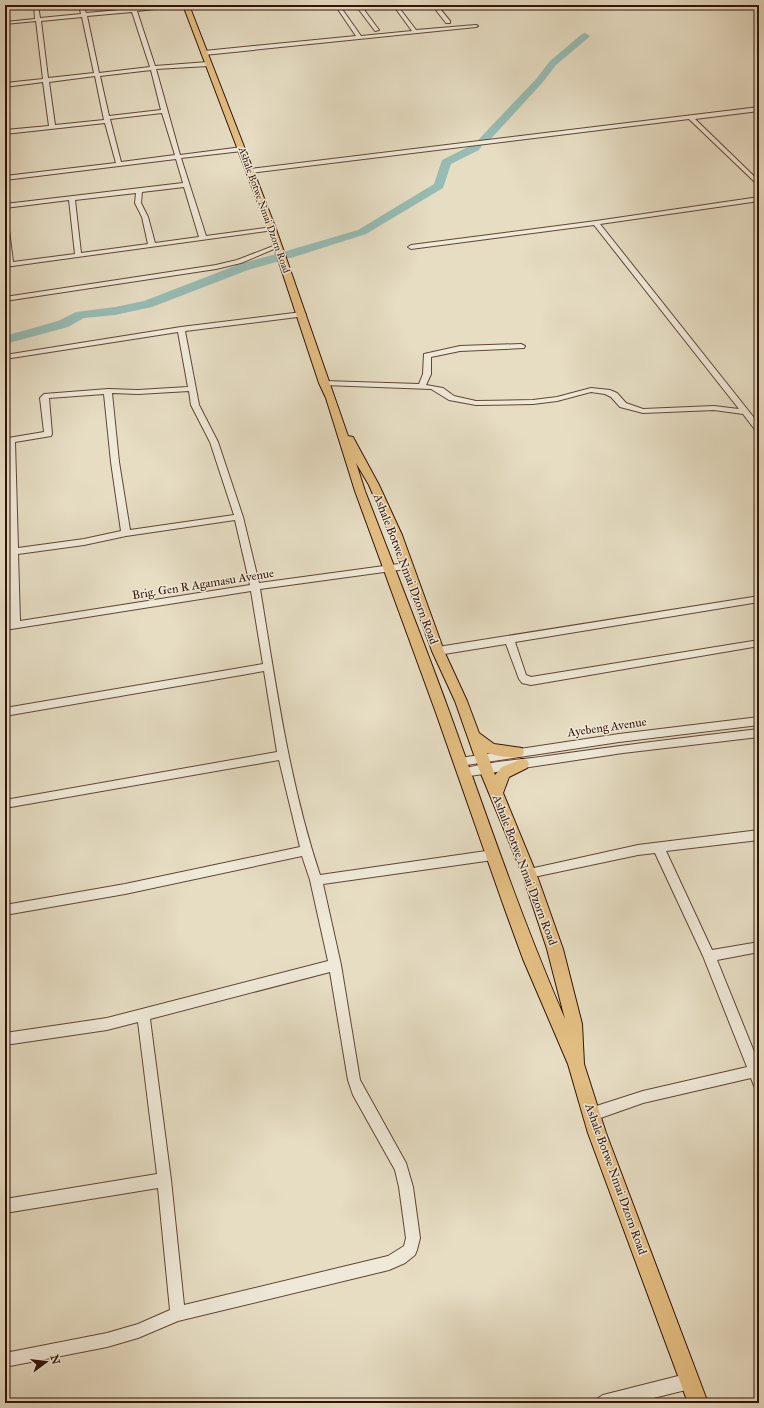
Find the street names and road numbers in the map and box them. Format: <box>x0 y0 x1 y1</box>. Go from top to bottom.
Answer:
street label: Ashale Botwe Nmai Dzorn Road <box>235 144 292 275</box>
street label: Ashale Botwe Nmai Dzorn Road <box>370 491 441 646</box>
street label: Brig. Gen R Agamasu Avenue <box>131 566 275 603</box>
street label: Ayebeng Avenue <box>566 715 648 741</box>
street label: Ashale Botwe Nmai Dzorn Road <box>489 792 560 947</box>
street label: Ashale Botwe Nmai Dzorn Road <box>582 1101 650 1257</box>

